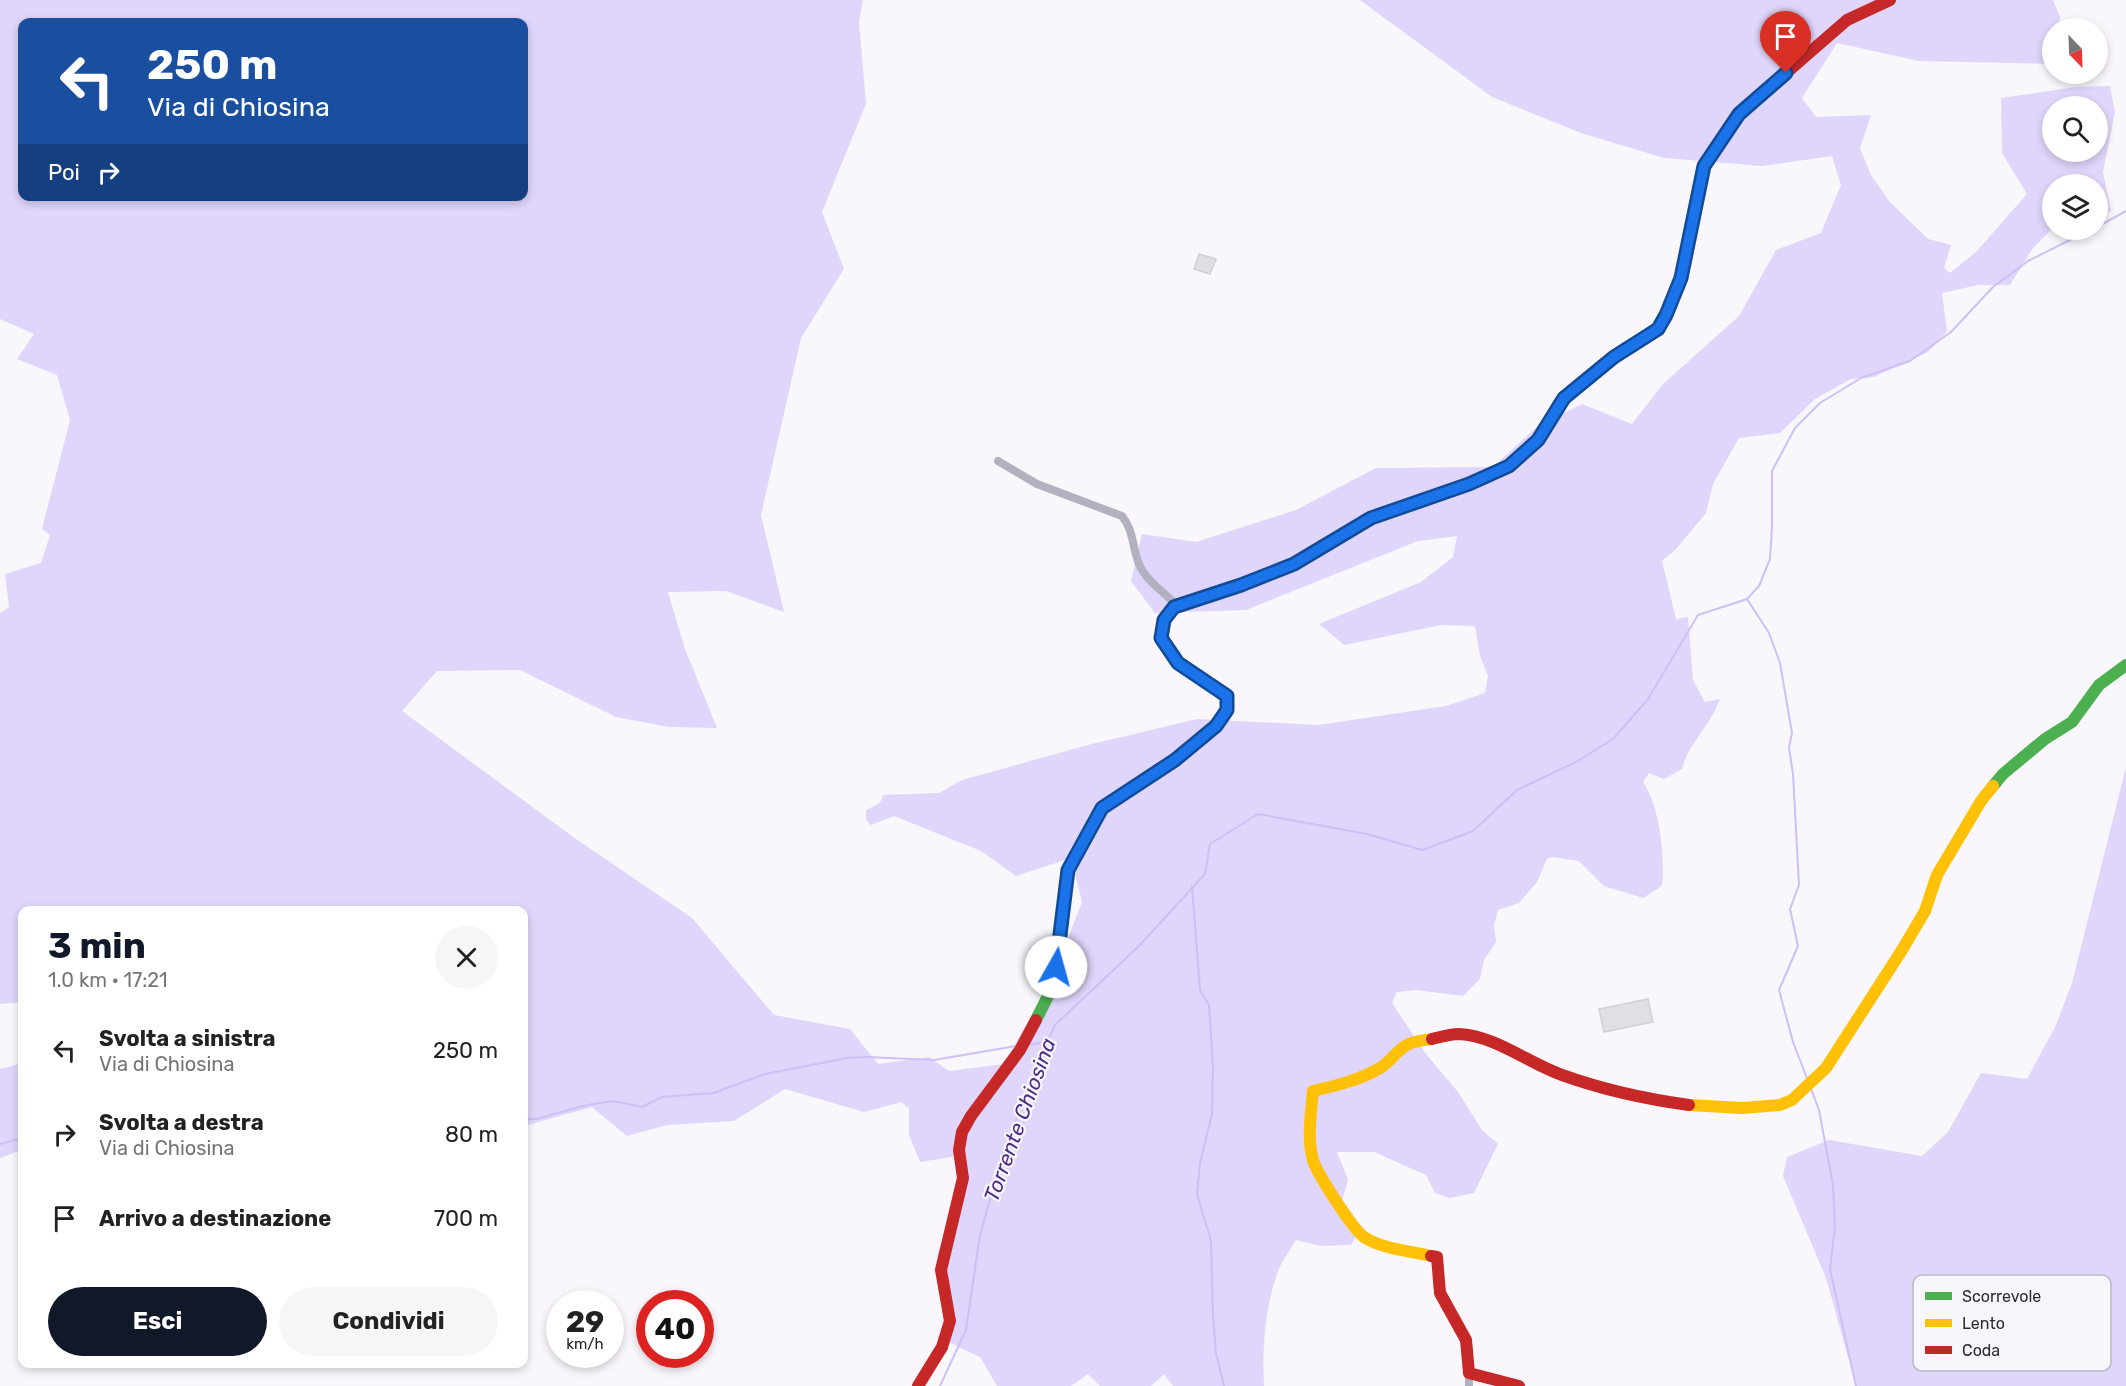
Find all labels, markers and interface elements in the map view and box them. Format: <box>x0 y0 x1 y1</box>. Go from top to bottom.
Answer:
pin <box>1760 11 1811 73</box>
north arrow <box>2042 18 2108 84</box>
map controls <box>2042 18 2108 240</box>
icon: arrive <box>1769 20 1802 53</box>
text: 250 m <box>147 40 277 90</box>
icon: left <box>48 42 126 120</box>
text: Via di Chiosina <box>147 91 330 123</box>
button: search <box>2042 96 2108 162</box>
icon: right <box>92 156 125 189</box>
text: Poi <box>48 159 80 186</box>
button: layers <box>2042 174 2108 240</box>
text: 3 min <box>48 924 146 967</box>
button: close <box>435 926 498 989</box>
position arrow <box>1024 935 1088 999</box>
text: 1.0 km · 17:21 <box>48 968 168 992</box>
text: Svolta a sinistra <box>99 1025 276 1052</box>
icon: left <box>48 1034 81 1067</box>
water label: Torrente Chiosina <box>978 1035 1061 1205</box>
text: 250 m <box>433 1037 498 1064</box>
text: Via di Chiosina <box>99 1052 234 1076</box>
text: Svolta a destra <box>99 1109 264 1136</box>
icon: right <box>48 1118 81 1151</box>
text: 80 m <box>445 1121 498 1148</box>
text: Via di Chiosina <box>99 1136 234 1160</box>
icon: arrive <box>48 1202 81 1235</box>
text: Arrivo a destinazione <box>99 1205 331 1232</box>
text: 700 m <box>434 1205 498 1232</box>
legend <box>1913 1275 2111 1371</box>
button: Esci <box>48 1287 267 1356</box>
button: Condividi <box>279 1287 498 1356</box>
text: Scorrevole <box>1962 1287 2041 1306</box>
speed limit sign: 40 <box>636 1290 714 1368</box>
text: 29 <box>566 1304 604 1340</box>
text: Lento <box>1962 1314 2005 1333</box>
text: km/h <box>566 1335 604 1353</box>
text: Coda <box>1962 1341 2000 1360</box>

